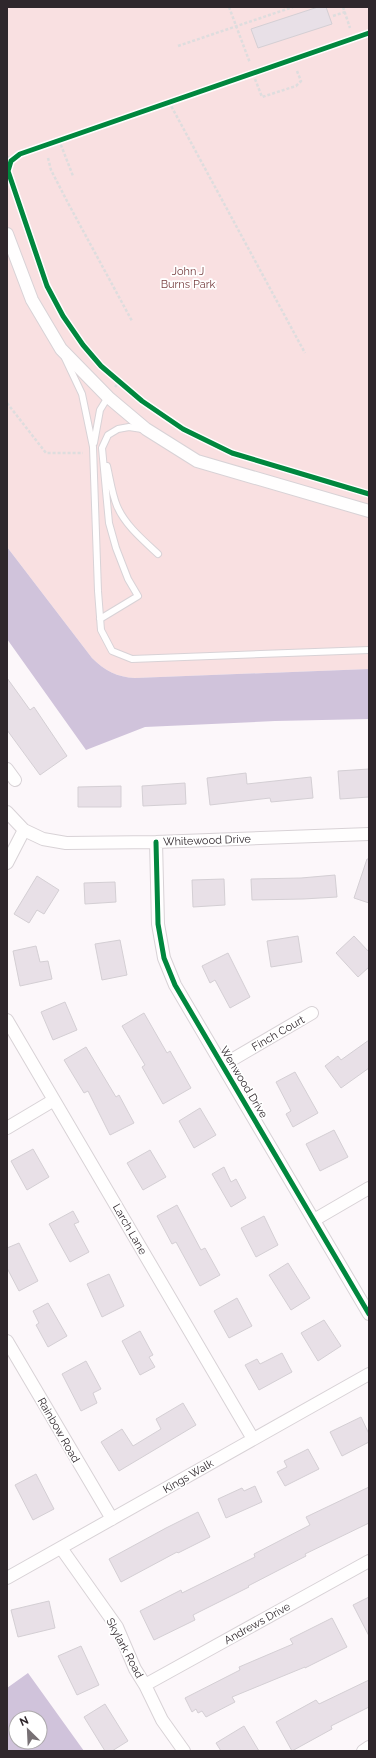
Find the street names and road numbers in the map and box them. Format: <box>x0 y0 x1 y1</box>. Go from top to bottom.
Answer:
street label: Whitewood Drive <box>163 832 252 849</box>
street label: Finch Court <box>250 1013 307 1054</box>
street label: Wenwood Drive <box>217 1044 270 1121</box>
street label: Larch Lane <box>110 1201 150 1257</box>
street label: Rainbow Road <box>35 1395 82 1465</box>
street label: Kings Walk <box>161 1457 216 1496</box>
street label: Andrews Drive <box>222 1600 293 1647</box>
street label: Skylark Road <box>103 1616 146 1681</box>

